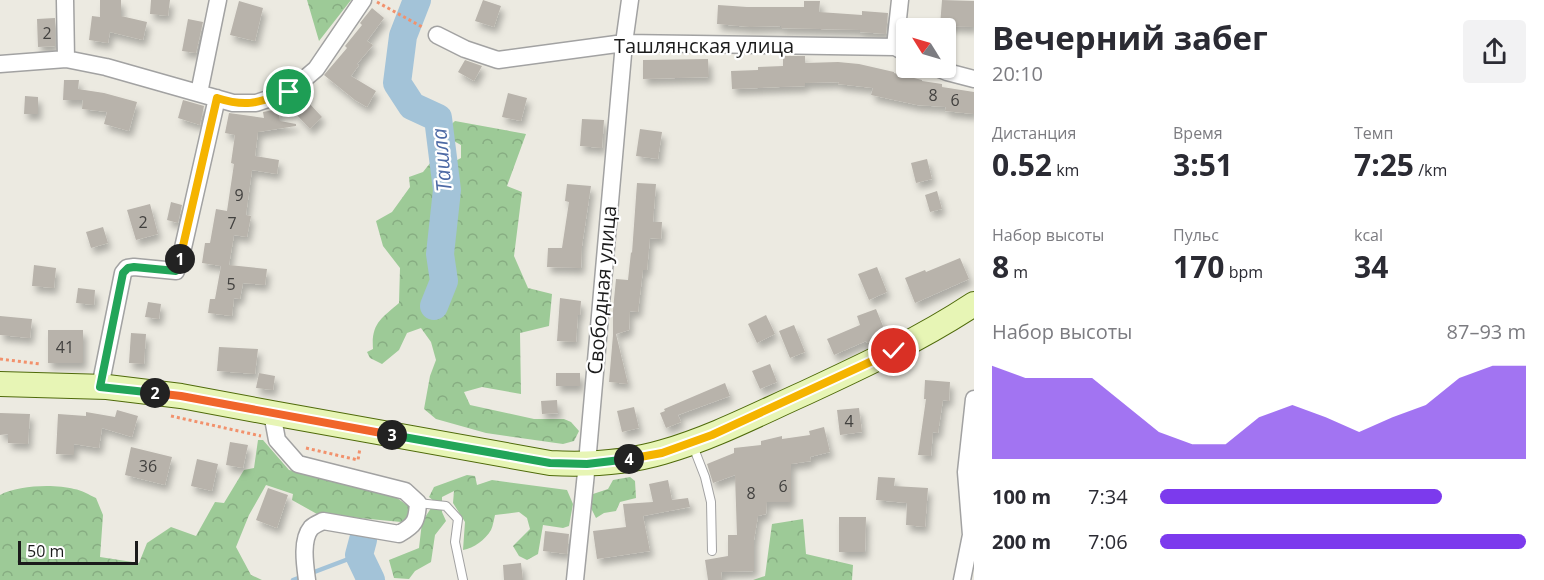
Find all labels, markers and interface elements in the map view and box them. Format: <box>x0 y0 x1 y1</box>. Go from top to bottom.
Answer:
text: Вечерний забег <box>992 15 1268 60</box>
north arrow <box>896 18 956 78</box>
map controls <box>896 18 956 78</box>
button: share <box>1463 20 1526 83</box>
house number: 2 <box>42 22 52 44</box>
street label: Ташлянская улица <box>614 32 794 59</box>
text: 20:10 <box>992 60 1043 87</box>
pin <box>263 66 314 117</box>
icon: arrive <box>272 75 305 108</box>
house number: 8 <box>928 84 938 106</box>
house number: 6 <box>950 89 960 111</box>
text: Дистанция <box>992 122 1076 144</box>
text: Время <box>1173 122 1223 144</box>
text: Темп <box>1354 122 1393 144</box>
water label: Ташла <box>424 127 458 193</box>
text: 0.52 <box>992 144 1052 185</box>
text: 3:51 <box>1173 144 1233 185</box>
text: 7:25 <box>1354 144 1414 185</box>
text: km <box>1052 159 1079 181</box>
text: /km <box>1414 159 1447 181</box>
house number: 9 <box>234 184 244 206</box>
street label: Свободная улица <box>581 204 622 376</box>
house number: 2 <box>138 211 148 233</box>
house number: 7 <box>227 212 237 234</box>
text: Набор высоты <box>992 224 1104 246</box>
text: Пульс <box>1173 224 1219 246</box>
text: kcal <box>1354 224 1383 246</box>
pin: 1 <box>165 244 195 274</box>
text: 8 <box>992 246 1009 287</box>
text: 170 <box>1173 246 1224 287</box>
text: 34 <box>1354 246 1388 287</box>
text: 1 <box>175 248 185 270</box>
text: m <box>1009 261 1028 283</box>
text: bpm <box>1224 261 1263 283</box>
house number: 5 <box>226 273 236 295</box>
text: Набор высоты <box>992 318 1132 345</box>
text: 87–93 m <box>1447 318 1526 345</box>
pin <box>868 325 919 376</box>
icon: check <box>877 334 910 367</box>
house number: 41 <box>56 336 74 358</box>
pin: 2 <box>140 378 170 408</box>
text: 2 <box>150 382 160 404</box>
house number: 4 <box>844 410 854 432</box>
pin: 3 <box>377 420 407 450</box>
text: 3 <box>387 424 397 446</box>
pin: 4 <box>614 444 644 474</box>
text: 4 <box>624 448 634 470</box>
house number: 36 <box>139 455 157 477</box>
house number: 6 <box>778 475 788 497</box>
house number: 8 <box>746 482 756 504</box>
text: 100 m <box>992 483 1051 510</box>
text: 7:34 <box>1088 483 1128 510</box>
text: 200 m <box>992 528 1051 555</box>
text: 7:06 <box>1088 528 1128 555</box>
scale bar <box>18 538 138 566</box>
text: 50 m <box>27 540 64 562</box>

